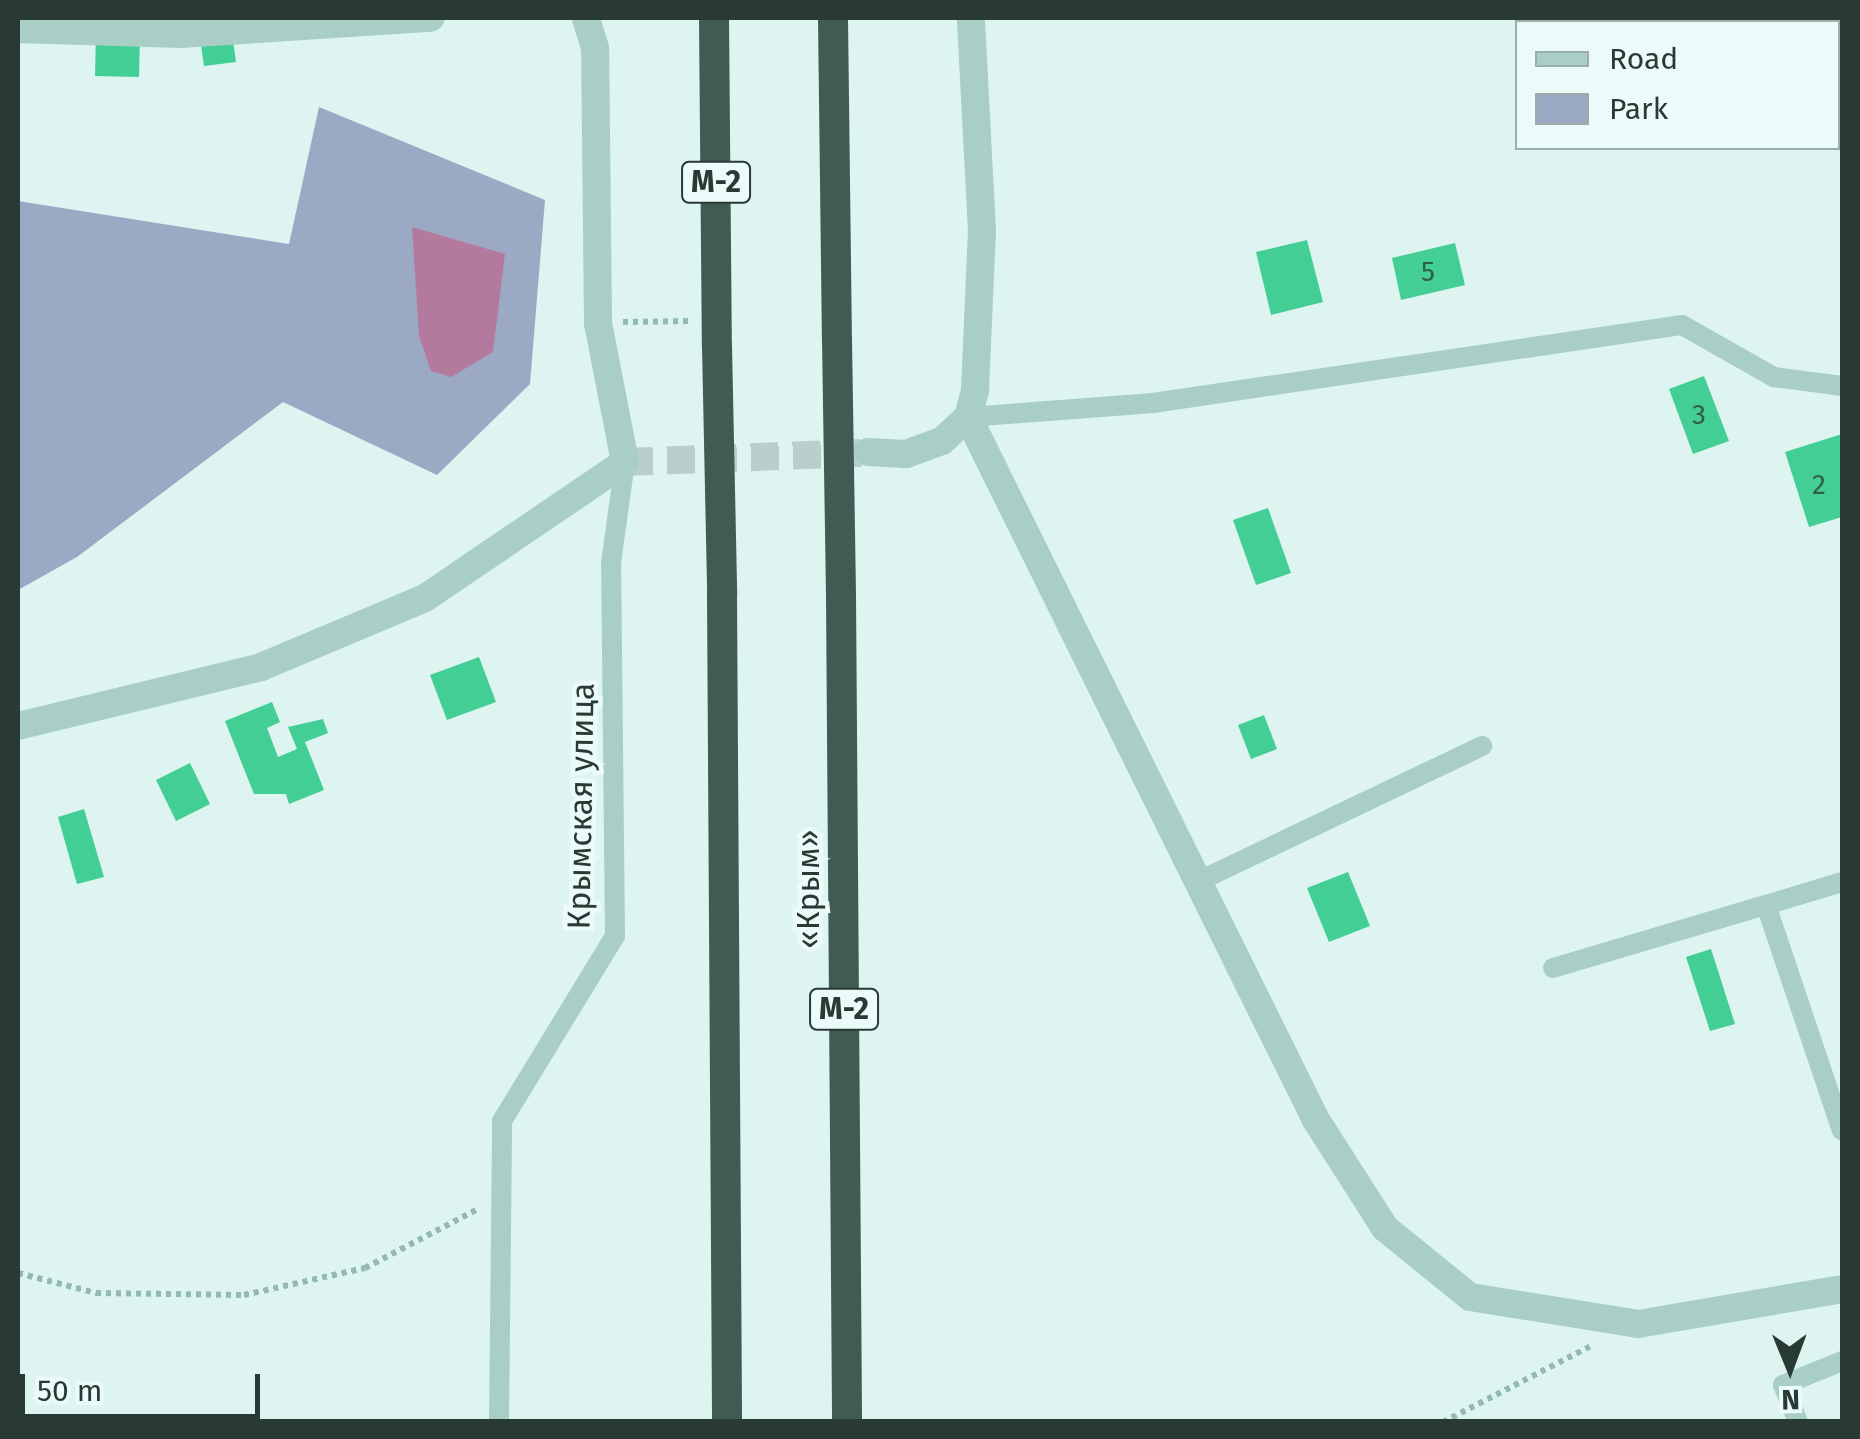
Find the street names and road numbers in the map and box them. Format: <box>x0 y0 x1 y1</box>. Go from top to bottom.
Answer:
road number: М-2 <box>681 157 751 207</box>
street label: Крымская улица <box>560 682 602 930</box>
street label: «Крым» <box>789 829 827 949</box>
road number: М-2 <box>809 984 879 1034</box>

